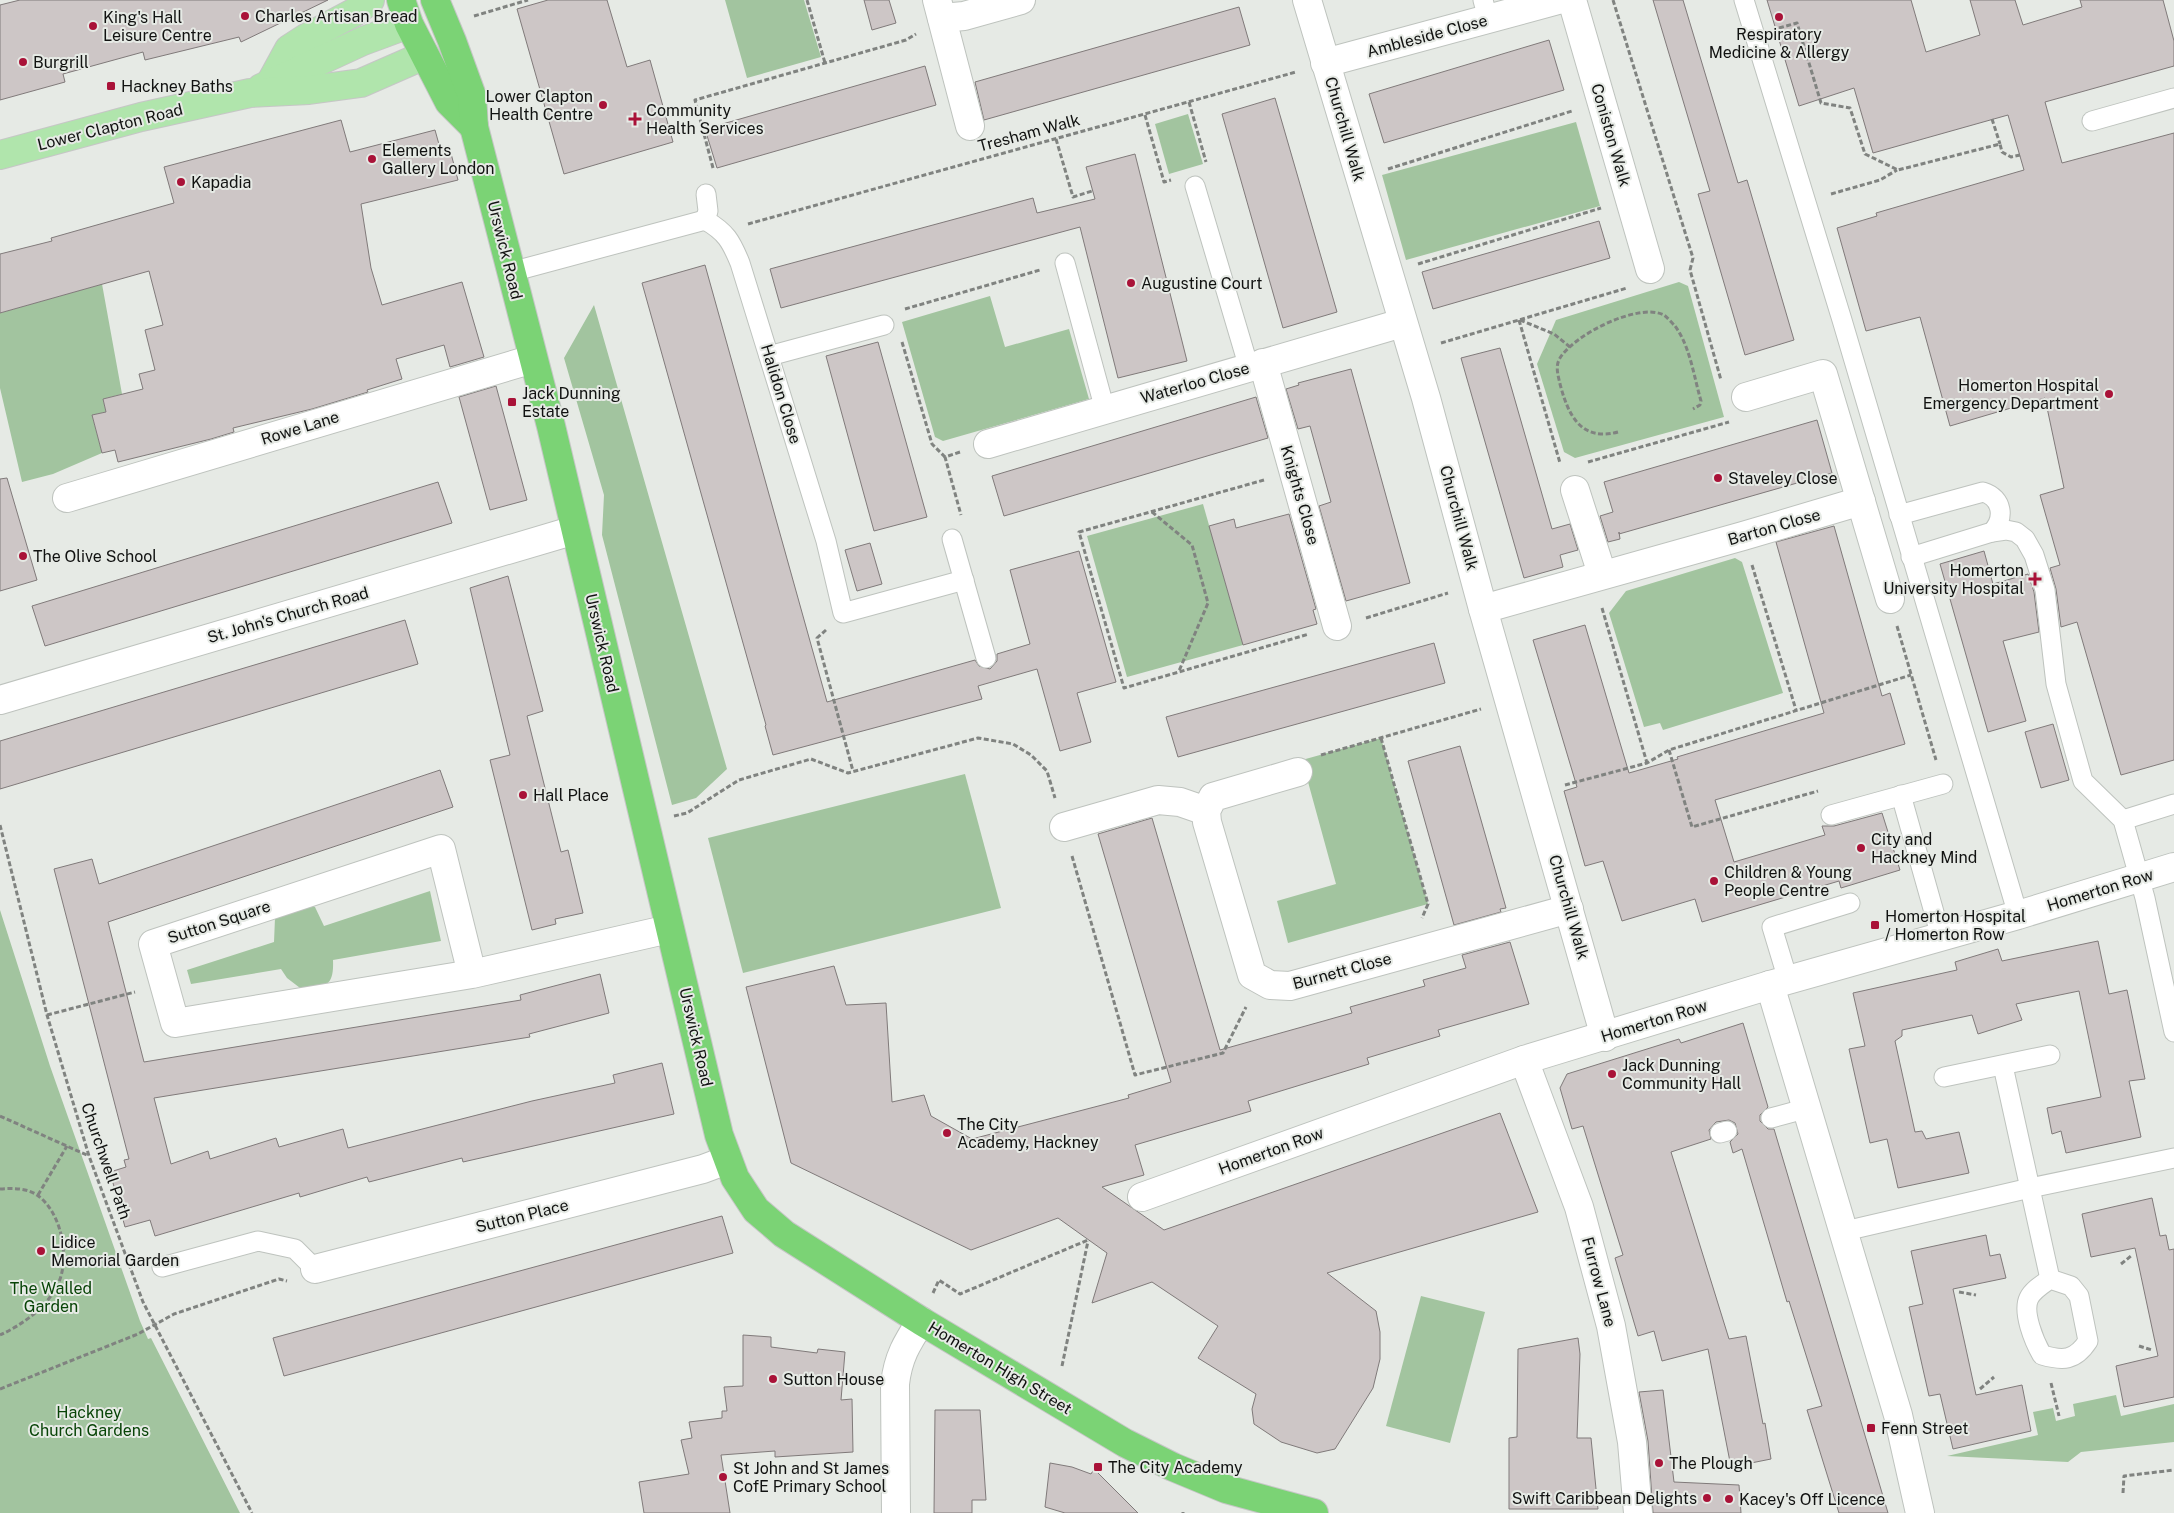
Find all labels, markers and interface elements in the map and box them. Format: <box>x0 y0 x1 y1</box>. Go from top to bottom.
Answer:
place label: Charles Artisan Bread <box>255 7 418 26</box>
place label: King's Hall Leisure Centre <box>103 8 212 45</box>
marker: Charles Artisan Bread <box>239 10 251 22</box>
street label: Ambleside Close <box>1365 11 1489 61</box>
marker: Respiratory Medicine & Allergy <box>1773 11 1785 23</box>
marker: King's Hall Leisure Centre <box>87 20 99 32</box>
place label: Respiratory Medicine & Allergy <box>1709 25 1850 62</box>
place label: Burgrill <box>33 53 89 72</box>
marker: Burgrill <box>17 56 29 68</box>
street label: Churchill Walk <box>1321 75 1369 183</box>
place label: Hackney Baths <box>121 77 233 96</box>
marker: Hackney Baths <box>105 80 117 92</box>
street label: Coniston Walk <box>1587 81 1635 189</box>
place label: Lower Clapton Health Centre <box>486 87 593 124</box>
marker: Lower Clapton Health Centre <box>597 99 609 111</box>
street label: Lower Clapton Road <box>35 100 185 154</box>
place label: Community Health Services <box>646 101 764 138</box>
street label: Tresham Walk <box>976 110 1082 156</box>
marker: Community Health Services <box>628 112 642 126</box>
place label: Elements Gallery London <box>382 141 495 178</box>
marker: Elements Gallery London <box>366 153 378 165</box>
place label: Kapadia <box>191 173 251 192</box>
marker: Kapadia <box>175 176 187 188</box>
street label: Urswick Road <box>484 199 526 301</box>
place label: Augustine Court <box>1141 274 1262 293</box>
marker: Augustine Court <box>1125 277 1137 289</box>
street label: Halidon Close <box>757 342 805 446</box>
street label: Waterloo Close <box>1138 358 1252 408</box>
place label: Homerton Hospital Emergency Department <box>1923 376 2099 413</box>
place label: Jack Dunning Estate <box>522 384 621 421</box>
marker: Homerton Hospital Emergency Department <box>2103 388 2115 400</box>
marker: Jack Dunning Estate <box>506 396 518 408</box>
street label: Rowe Lane <box>259 407 341 449</box>
street label: Knights Close <box>1277 443 1323 547</box>
street label: Churchill Walk <box>1436 463 1482 573</box>
place label: Staveley Close <box>1728 469 1838 488</box>
marker: Staveley Close <box>1712 472 1724 484</box>
street label: Barton Close <box>1726 505 1822 549</box>
place label: The Olive School <box>33 547 157 566</box>
marker: The Olive School <box>17 550 29 562</box>
place label: Homerton University Hospital <box>1883 561 2024 598</box>
marker: Homerton University Hospital <box>2028 572 2042 586</box>
street label: St. John's Church Road <box>205 583 371 647</box>
street label: Urswick Road <box>581 592 623 694</box>
place label: Hall Place <box>533 786 609 805</box>
marker: Hall Place <box>517 789 529 801</box>
place label: City and Hackney Mind <box>1871 830 1977 867</box>
marker: City and Hackney Mind <box>1855 842 1867 854</box>
street label: Churchill Walk <box>1545 853 1593 961</box>
place label: Children & Young People Centre <box>1724 863 1852 900</box>
street label: Homerton Row <box>2044 865 2156 915</box>
marker: Children & Young People Centre <box>1708 875 1720 887</box>
street label: Sutton Square <box>165 896 273 948</box>
place label: Homerton Hospital / Homerton Row <box>1885 907 2026 944</box>
marker: Homerton Hospital / Homerton Row <box>1869 919 1881 931</box>
street label: Burnett Close <box>1291 949 1393 993</box>
street label: Urswick Road <box>675 986 717 1088</box>
street label: Homerton Row <box>1598 996 1710 1046</box>
place label: Jack Dunning Community Hall <box>1622 1056 1742 1093</box>
marker: Jack Dunning Community Hall <box>1606 1068 1618 1080</box>
street label: Churchwell Path <box>77 1100 135 1222</box>
place label: The City Academy, Hackney <box>957 1115 1099 1152</box>
street label: Homerton Row <box>1216 1123 1327 1179</box>
marker: The City Academy, Hackney <box>941 1127 953 1139</box>
street label: Sutton Place <box>474 1195 570 1237</box>
place label: Lidice Memorial Garden <box>51 1233 179 1270</box>
street label: Furrow Lane <box>1578 1235 1620 1329</box>
marker: Lidice Memorial Garden <box>35 1245 47 1257</box>
park label: The Walled Garden <box>10 1279 92 1316</box>
street label: Homerton High Street <box>925 1318 1075 1418</box>
place label: Sutton House <box>783 1370 884 1389</box>
marker: Sutton House <box>767 1373 779 1385</box>
park label: Hackney Church Gardens <box>29 1403 149 1440</box>
place label: Fenn Street <box>1881 1419 1968 1438</box>
marker: Fenn Street <box>1865 1422 1877 1434</box>
place label: The Plough <box>1669 1454 1753 1473</box>
marker: The Plough <box>1653 1457 1665 1469</box>
place label: The City Academy <box>1108 1458 1243 1477</box>
place label: St John and St James CofE Primary School <box>733 1459 889 1496</box>
marker: The City Academy <box>1092 1461 1104 1473</box>
marker: St John and St James CofE Primary School <box>717 1471 729 1483</box>
place label: Swift Caribbean Delights <box>1512 1489 1697 1508</box>
place label: Kacey's Off Licence <box>1739 1490 1885 1509</box>
marker: Swift Caribbean Delights <box>1701 1492 1713 1504</box>
marker: Kacey's Off Licence <box>1723 1493 1735 1505</box>

